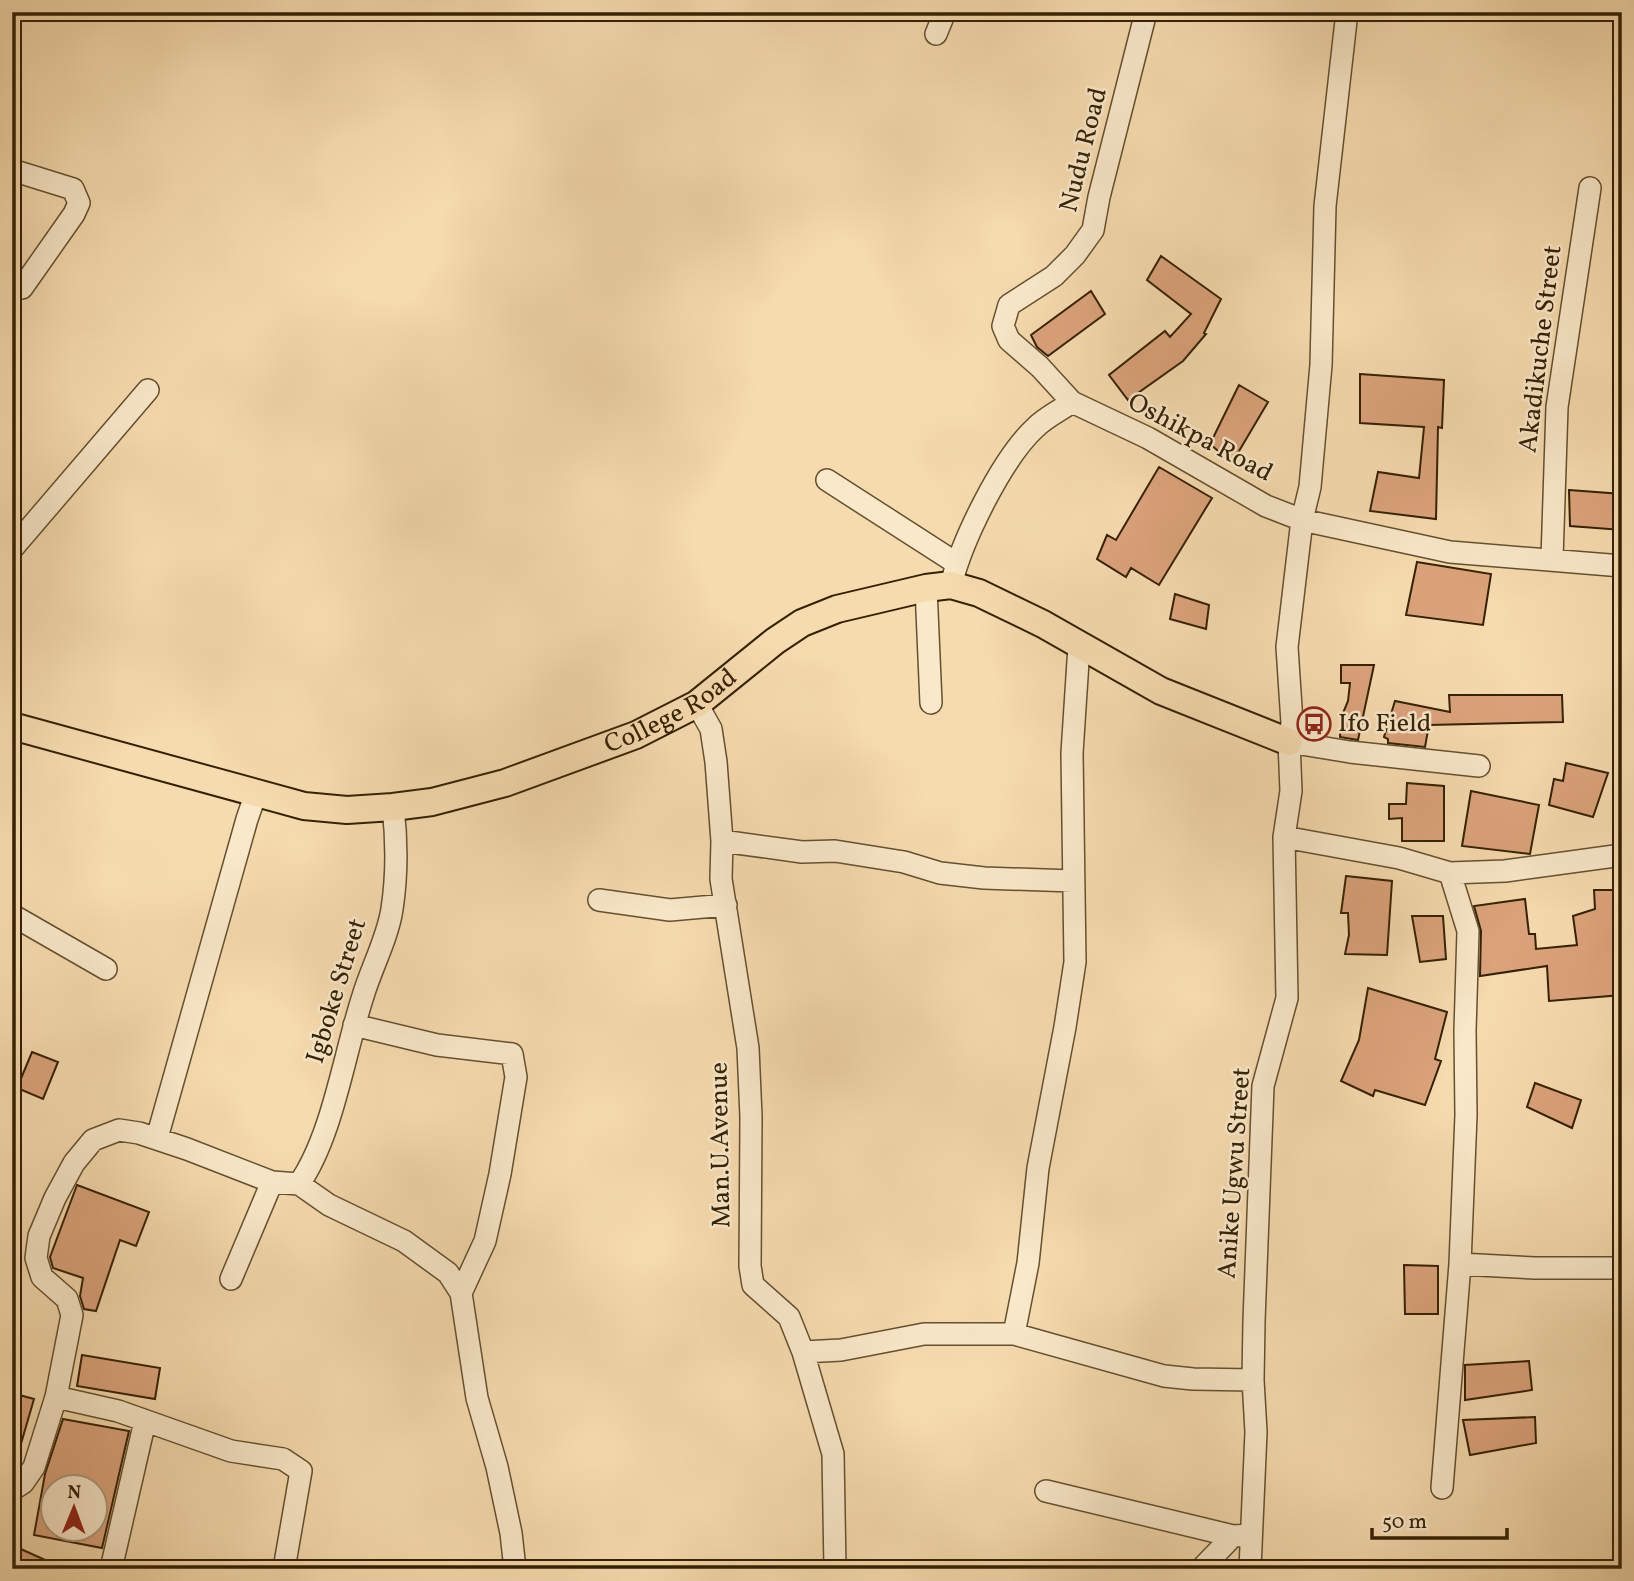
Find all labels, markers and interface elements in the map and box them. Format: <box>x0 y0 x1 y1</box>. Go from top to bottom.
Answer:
street label: Nudu Road <box>1051 84 1117 216</box>
street label: Akadikuche Street <box>1510 243 1572 455</box>
street label: Oshikpa Road <box>1121 385 1279 491</box>
street label: College Road <box>599 660 745 763</box>
bus stop icon: Ifo Field <box>1295 705 1333 743</box>
place label: Ifo Field <box>1338 706 1432 742</box>
street label: Igboke Street <box>298 914 376 1068</box>
street label: Man.U.Avenue <box>702 1062 740 1228</box>
street label: Anike Ugwu Street <box>1210 1066 1260 1280</box>
north arrow <box>38 1472 108 1542</box>
text: N <box>67 1480 82 1506</box>
scale bar <box>1372 1497 1506 1541</box>
text: 50 m <box>1382 1508 1427 1537</box>

